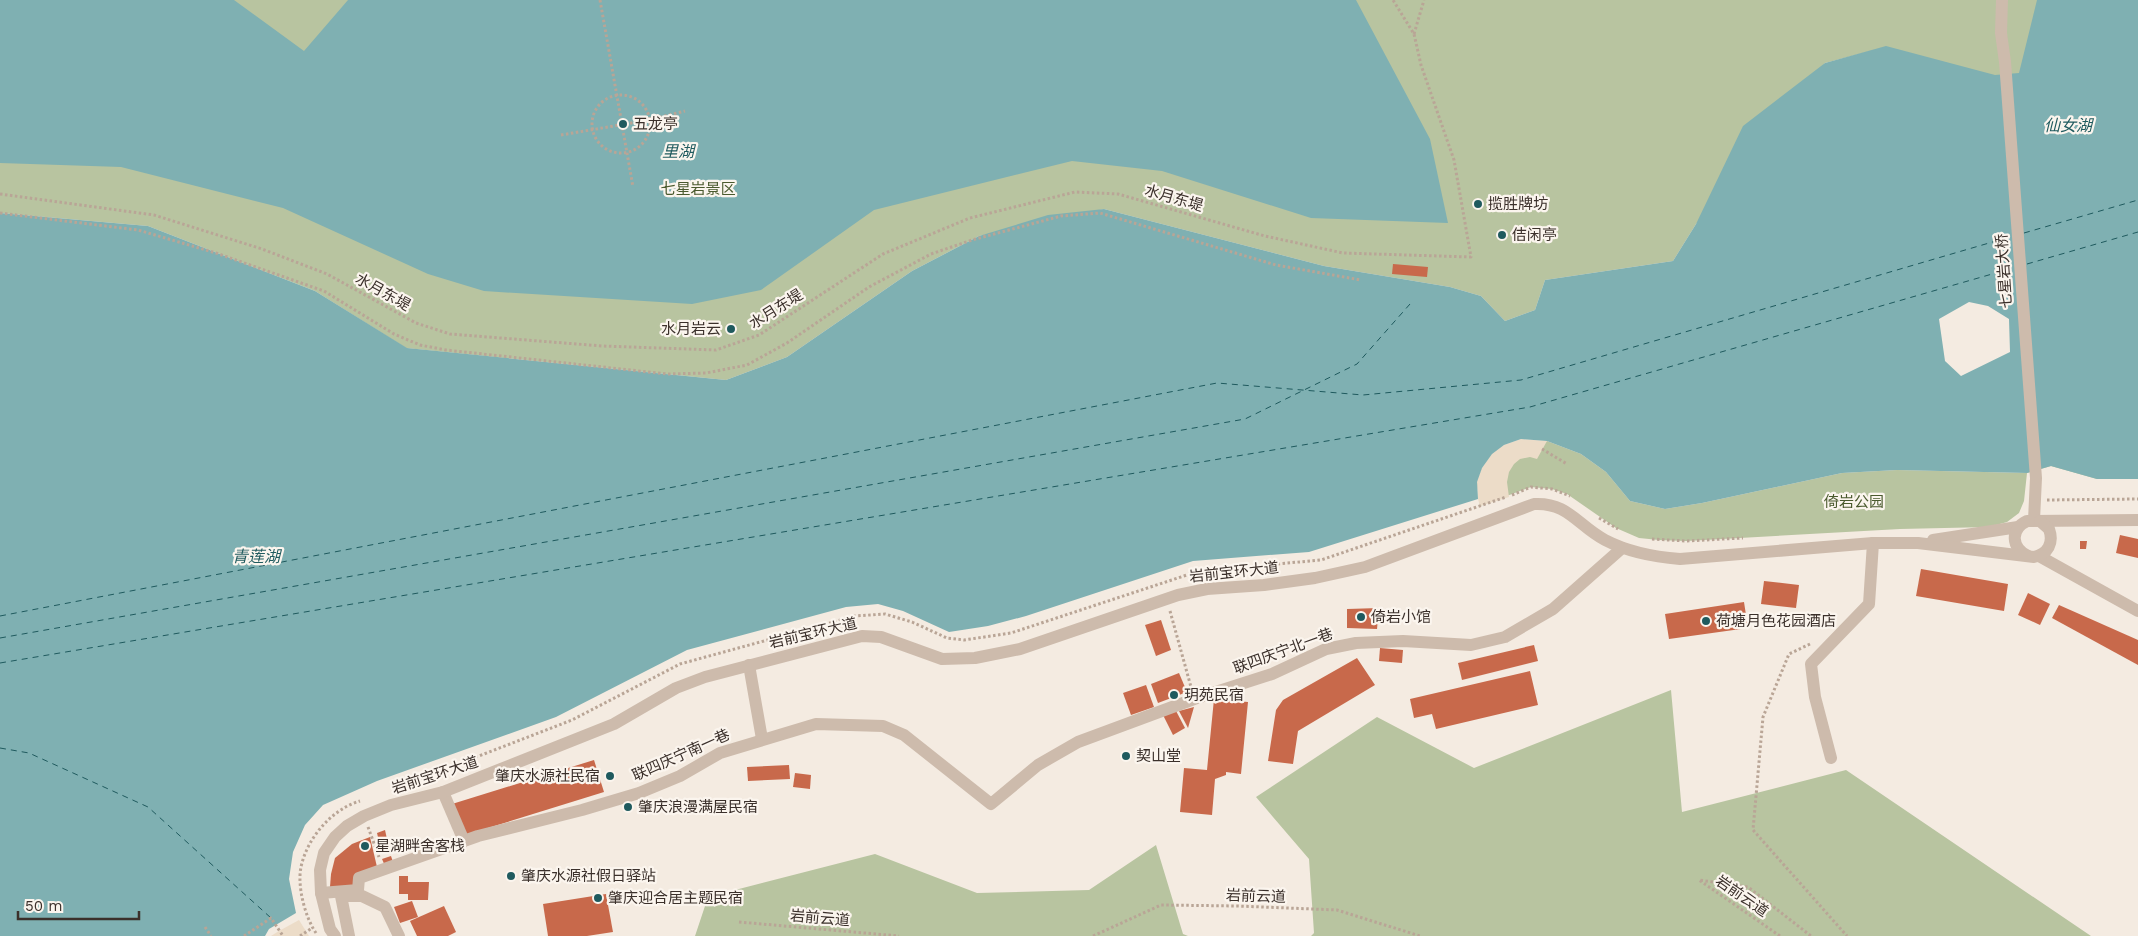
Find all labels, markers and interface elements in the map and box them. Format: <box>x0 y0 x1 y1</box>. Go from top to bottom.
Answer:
place label: 五龙亭 <box>633 115 678 133</box>
water label: 仙女湖 <box>2044 116 2095 135</box>
marker: 五龙亭 <box>617 118 629 130</box>
water label: 里湖 <box>662 142 697 161</box>
park label: 七星岩景区 <box>660 180 736 198</box>
street label: 水月东堤 <box>1143 181 1205 215</box>
place label: 揽胜牌坊 <box>1488 195 1548 213</box>
marker: 揽胜牌坊 <box>1472 198 1484 210</box>
place label: 佶闲亭 <box>1512 226 1557 244</box>
marker: 佶闲亭 <box>1496 229 1508 241</box>
street label: 七星岩大桥 <box>1992 233 2016 309</box>
street label: 水月东堤 <box>352 270 414 314</box>
street label: 水月东堤 <box>746 285 806 333</box>
place label: 水月岩云 <box>661 320 721 338</box>
marker: 水月岩云 <box>725 323 737 335</box>
park label: 倚岩公园 <box>1824 493 1884 511</box>
water label: 青莲湖 <box>232 547 283 566</box>
street label: 岩前宝环大道 <box>1188 558 1280 586</box>
place label: 倚岩小馆 <box>1371 608 1431 626</box>
marker: 倚岩小馆 <box>1355 611 1367 623</box>
place label: 荷塘月色花园酒店 <box>1716 612 1836 630</box>
street label: 岩前宝环大道 <box>767 614 859 652</box>
marker: 荷塘月色花园酒店 <box>1700 615 1712 627</box>
street label: 联四庆宁北一巷 <box>1231 625 1335 677</box>
place label: 玥苑民宿 <box>1184 686 1244 704</box>
marker: 玥苑民宿 <box>1168 689 1180 701</box>
street label: 联四庆宁南一巷 <box>629 725 733 785</box>
place label: 契山堂 <box>1136 747 1181 765</box>
marker: 契山堂 <box>1120 750 1132 762</box>
street label: 岩前宝环大道 <box>389 753 481 797</box>
place label: 肇庆水源社民宿 <box>495 767 600 785</box>
marker: 肇庆水源社民宿 <box>604 770 616 782</box>
place label: 肇庆浪漫满屋民宿 <box>638 798 758 816</box>
marker: 肇庆浪漫满屋民宿 <box>622 801 634 813</box>
place label: 星湖畔舍客栈 <box>375 837 465 855</box>
marker: 星湖畔舍客栈 <box>359 840 371 852</box>
place label: 肇庆水源社假日驿站 <box>521 867 656 885</box>
marker: 肇庆水源社假日驿站 <box>505 870 517 882</box>
street label: 岩前云道 <box>1712 871 1772 921</box>
street label: 岩前云道 <box>1226 886 1286 906</box>
scale bar <box>18 888 139 920</box>
place label: 肇庆迎合居主题民宿 <box>608 889 743 907</box>
marker: 肇庆迎合居主题民宿 <box>592 892 604 904</box>
text: 50 m <box>25 897 62 915</box>
street label: 岩前云道 <box>789 906 851 930</box>

